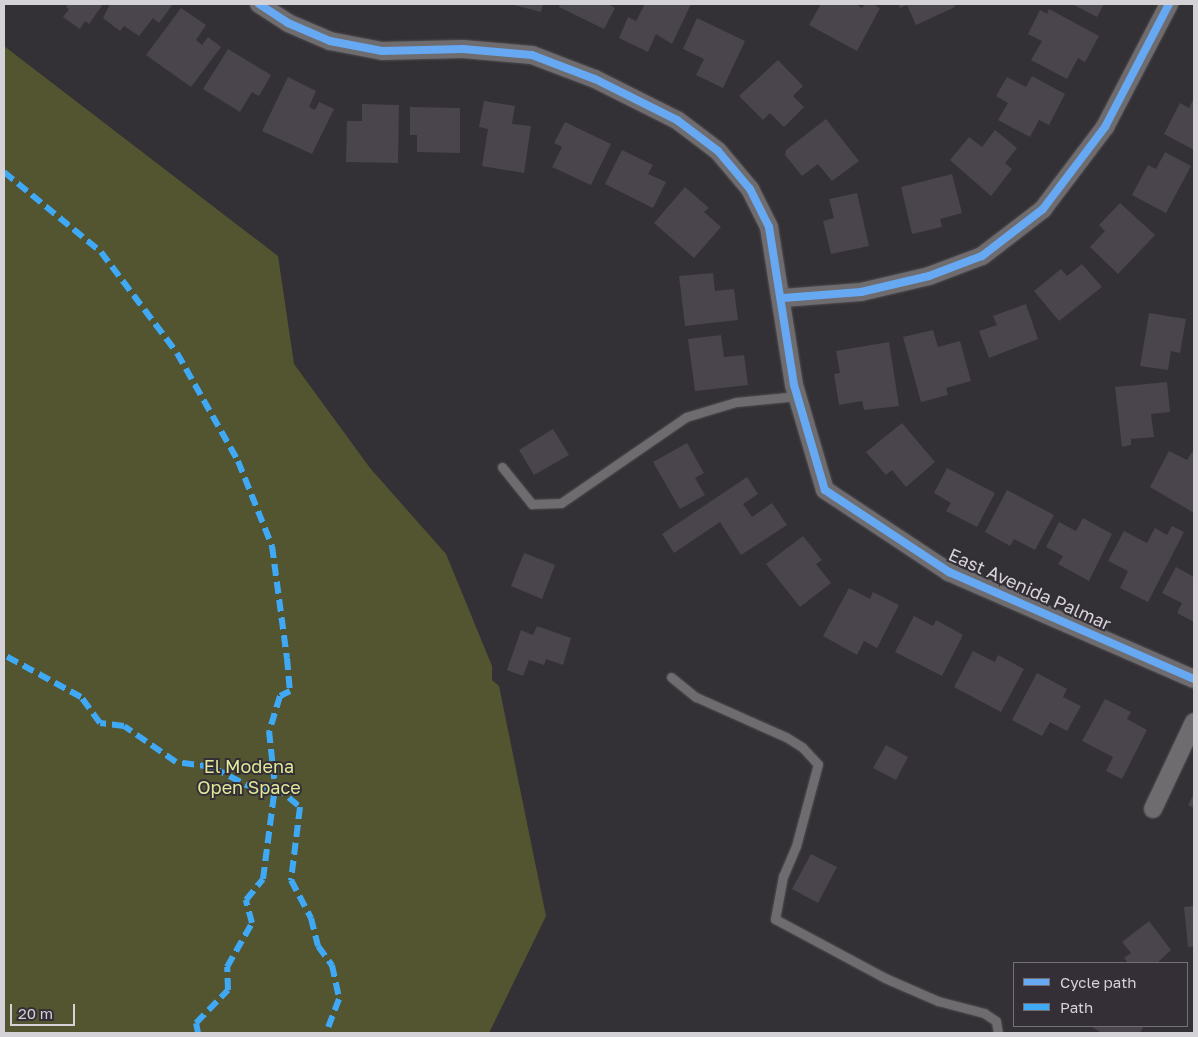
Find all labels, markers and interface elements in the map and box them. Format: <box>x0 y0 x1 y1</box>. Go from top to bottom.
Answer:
street label: East Avenida Palmar <box>945 543 1115 635</box>
park label: El Modena Open Space <box>197 756 301 799</box>
legend <box>1013 962 1188 1027</box>
text: Cycle path <box>1060 973 1136 991</box>
scale bar <box>12 994 78 1026</box>
text: Path <box>1060 998 1093 1016</box>
text: 20 m <box>18 1004 53 1022</box>

